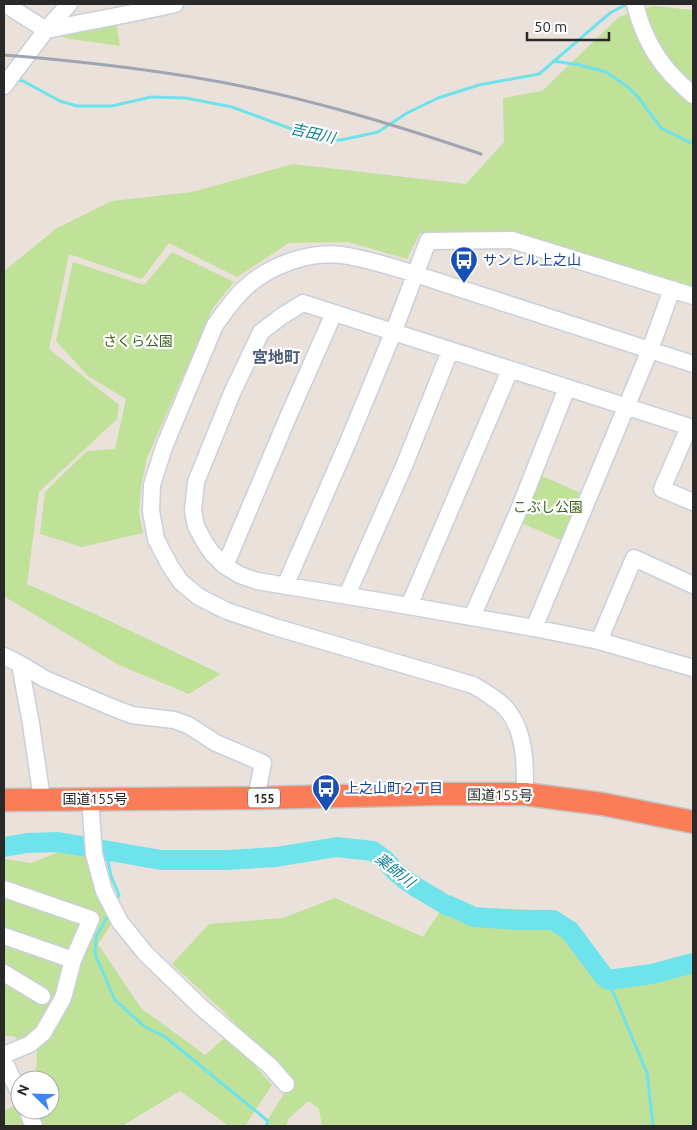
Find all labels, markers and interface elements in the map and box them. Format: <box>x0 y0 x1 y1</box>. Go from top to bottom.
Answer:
scale bar <box>527 10 610 42</box>
text: 50 m <box>534 18 567 35</box>
water label: 吉田川 <box>289 120 339 147</box>
bus stop icon: サンヒル上之山 <box>449 245 479 284</box>
place label: サンヒル上之山 <box>483 252 581 268</box>
park label: さくら公園 <box>103 333 173 349</box>
district label: 宮地町 <box>252 348 300 366</box>
park label: こぶし公園 <box>513 499 583 515</box>
bus stop icon: 上之山町２丁目 <box>311 773 341 812</box>
place label: 上之山町２丁目 <box>345 780 443 796</box>
street label: 国道155号 <box>467 786 533 804</box>
road number: 155 <box>248 788 280 808</box>
street label: 国道155号 <box>62 791 128 807</box>
water label: 薬師川 <box>372 849 420 892</box>
north arrow <box>10 1070 60 1120</box>
text: N <box>14 1082 32 1098</box>

